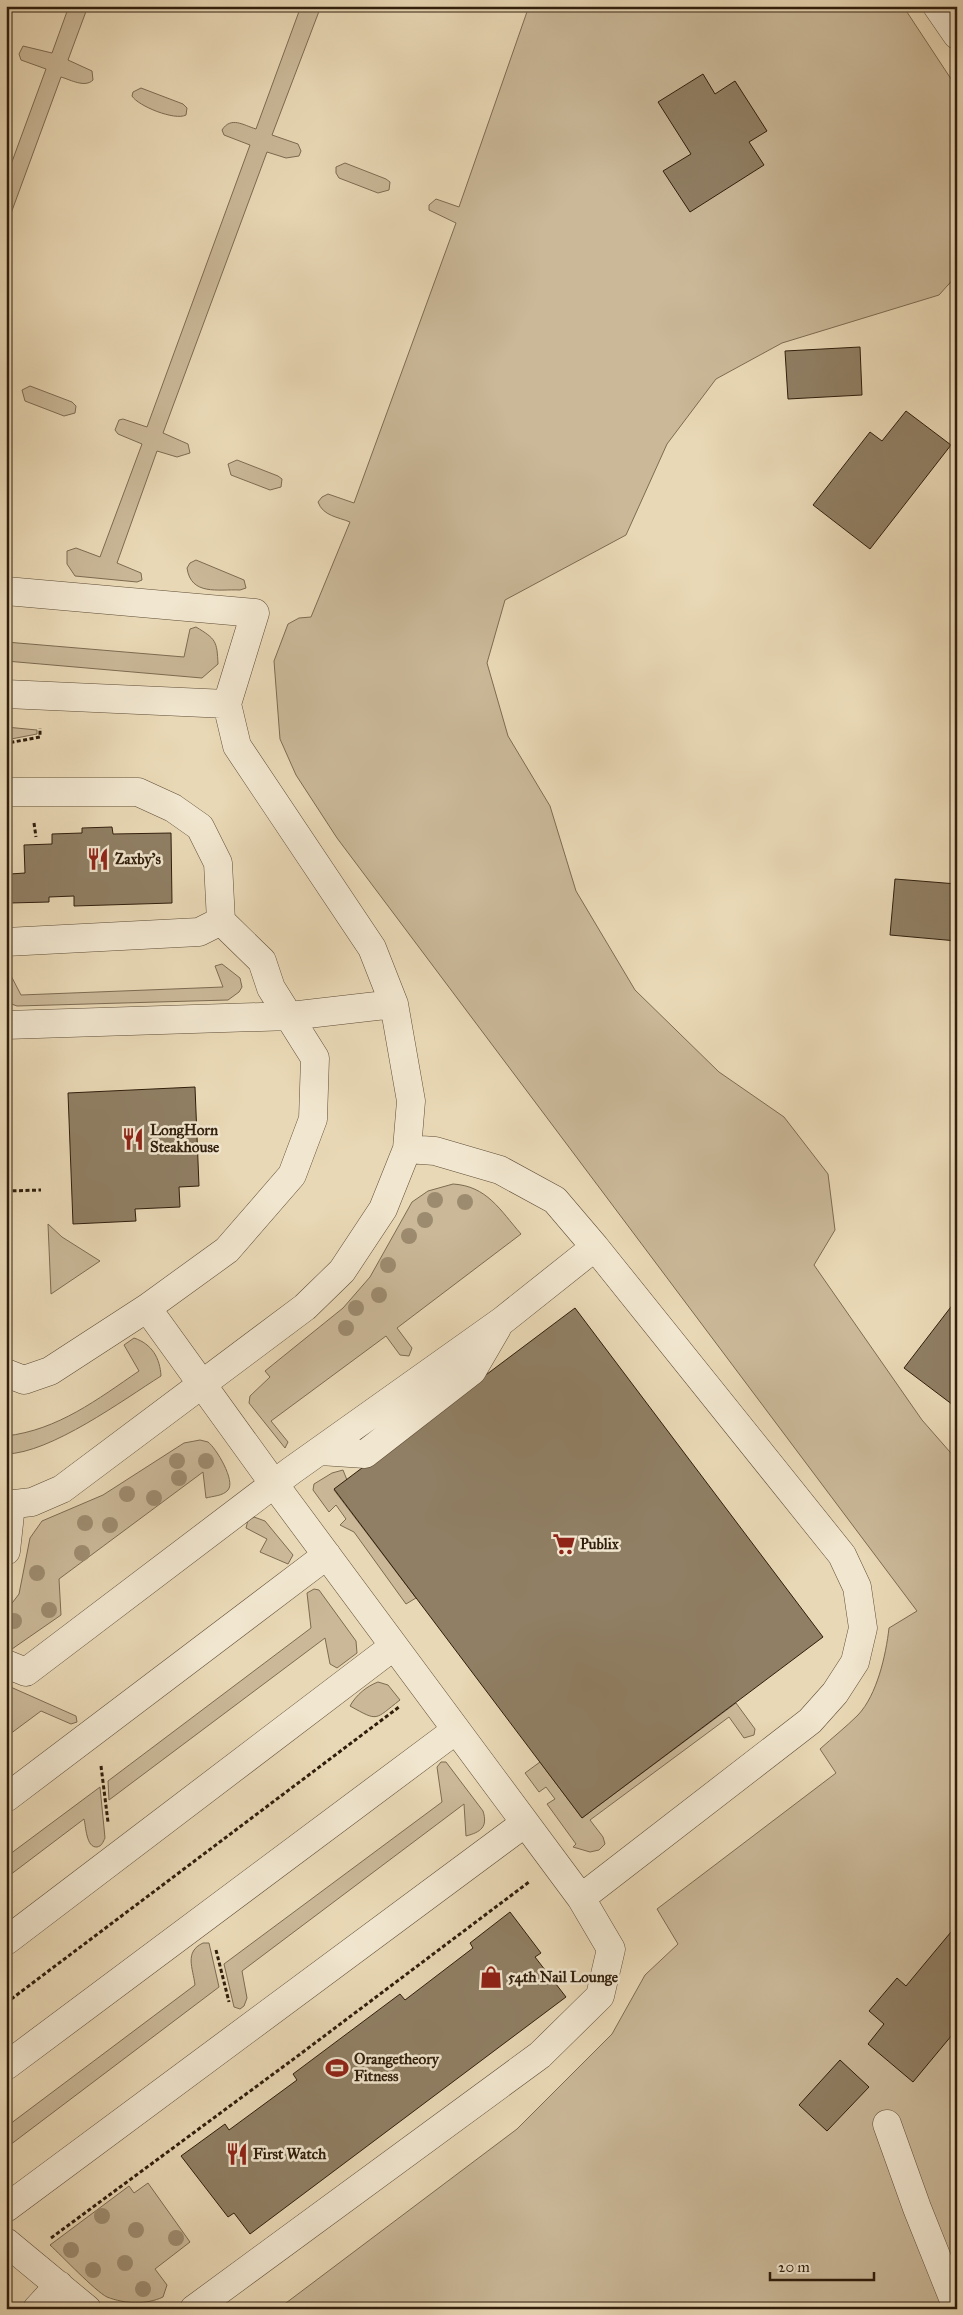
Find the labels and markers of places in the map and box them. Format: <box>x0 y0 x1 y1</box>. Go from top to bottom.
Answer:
restaurant icon: Zaxby's <box>85 846 111 872</box>
place label: Zaxby's <box>115 850 161 869</box>
place label: LongHorn Steakhouse <box>150 1121 220 1156</box>
restaurant icon: LongHorn Steakhouse <box>120 1126 146 1152</box>
supermarket icon: Publix <box>551 1531 577 1557</box>
place label: Publix <box>580 1535 619 1553</box>
shop icon: 54th Nail Lounge <box>478 1964 504 1990</box>
place label: 54th Nail Lounge <box>508 1968 619 1987</box>
place label: Orangetheory Fitness <box>354 2050 440 2085</box>
sports icon: Orangetheory Fitness <box>324 2055 350 2081</box>
restaurant icon: First Watch <box>224 2141 250 2167</box>
place label: First Watch <box>253 2145 327 2163</box>

